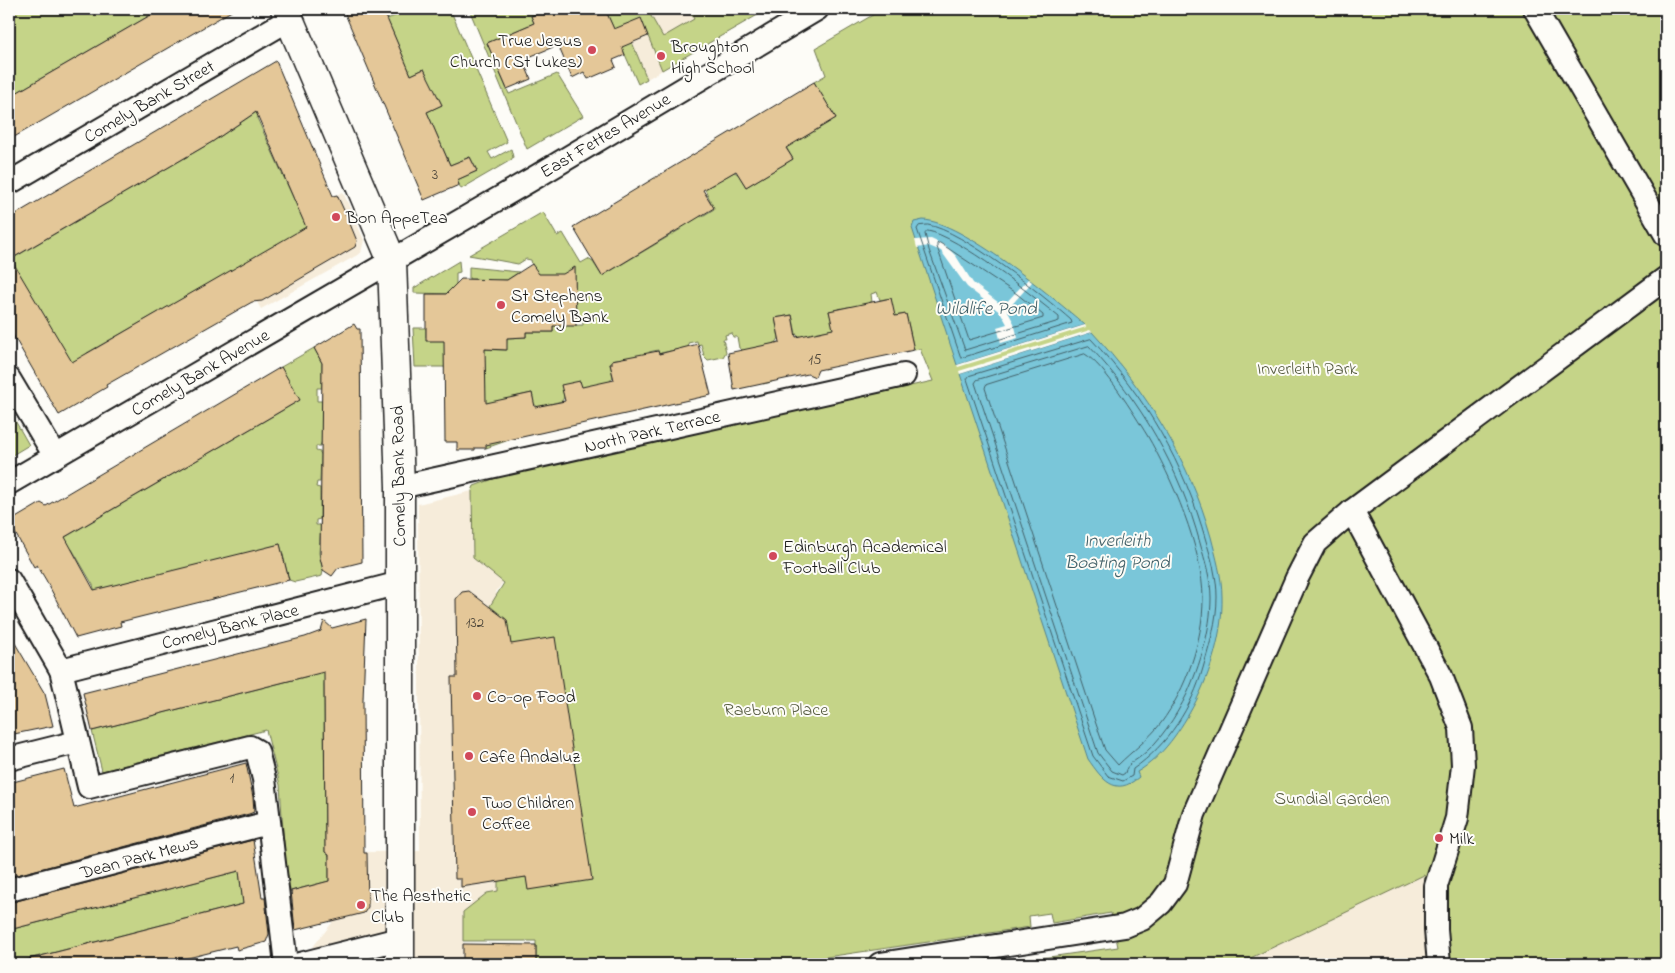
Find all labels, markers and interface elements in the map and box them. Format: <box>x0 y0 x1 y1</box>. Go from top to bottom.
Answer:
place label: True Jesus Church (St Lukes) <box>450 29 582 76</box>
place label: Broughton High School <box>670 35 754 83</box>
marker: True Jesus Church (St Lukes) <box>586 44 598 56</box>
marker: Broughton High School <box>655 50 667 62</box>
street label: Comely Bank Street <box>80 55 220 151</box>
street label: East Fettes Avenue <box>536 87 677 186</box>
house number: 3 <box>432 164 438 186</box>
place label: Bon AppeTea <box>345 206 448 232</box>
marker: Bon AppeTea <box>330 211 342 223</box>
place label: St Stephens Comely Bank <box>511 284 609 331</box>
water label: Wildlife Pond <box>935 296 1038 323</box>
marker: St Stephens Comely Bank <box>495 299 507 311</box>
street label: Comely Bank Avenue <box>127 323 276 424</box>
house number: 15 <box>808 349 822 371</box>
park label: Inverleith Park <box>1257 357 1357 383</box>
street label: North Park Terrace <box>582 404 724 461</box>
street label: Comely Bank Road <box>386 405 414 547</box>
water label: Inverleith Boating Pond <box>1064 528 1171 578</box>
place label: Edinburgh Academical Football Club <box>782 535 947 582</box>
marker: Edinburgh Academical Football Club <box>767 550 779 562</box>
street label: Comely Bank Place <box>159 598 302 657</box>
house number: 132 <box>466 612 485 634</box>
place label: Co-op Food <box>487 685 576 711</box>
marker: Co-op Food <box>471 690 483 702</box>
park label: Raeburn Place <box>724 698 829 724</box>
place label: Cafe Andaluz <box>479 745 581 771</box>
marker: Cafe Andaluz <box>463 750 475 762</box>
house number: 1 <box>230 767 235 789</box>
park label: Sundial Garden <box>1275 787 1390 813</box>
place label: Two Children Coffee <box>482 791 574 838</box>
marker: Two Children Coffee <box>466 806 478 818</box>
place label: Milk <box>1449 827 1474 853</box>
street label: Dean Park Mews <box>77 831 201 887</box>
marker: Milk <box>1433 832 1445 844</box>
place label: The Aesthetic Club <box>371 884 471 931</box>
marker: The Aesthetic Club <box>355 899 367 911</box>

